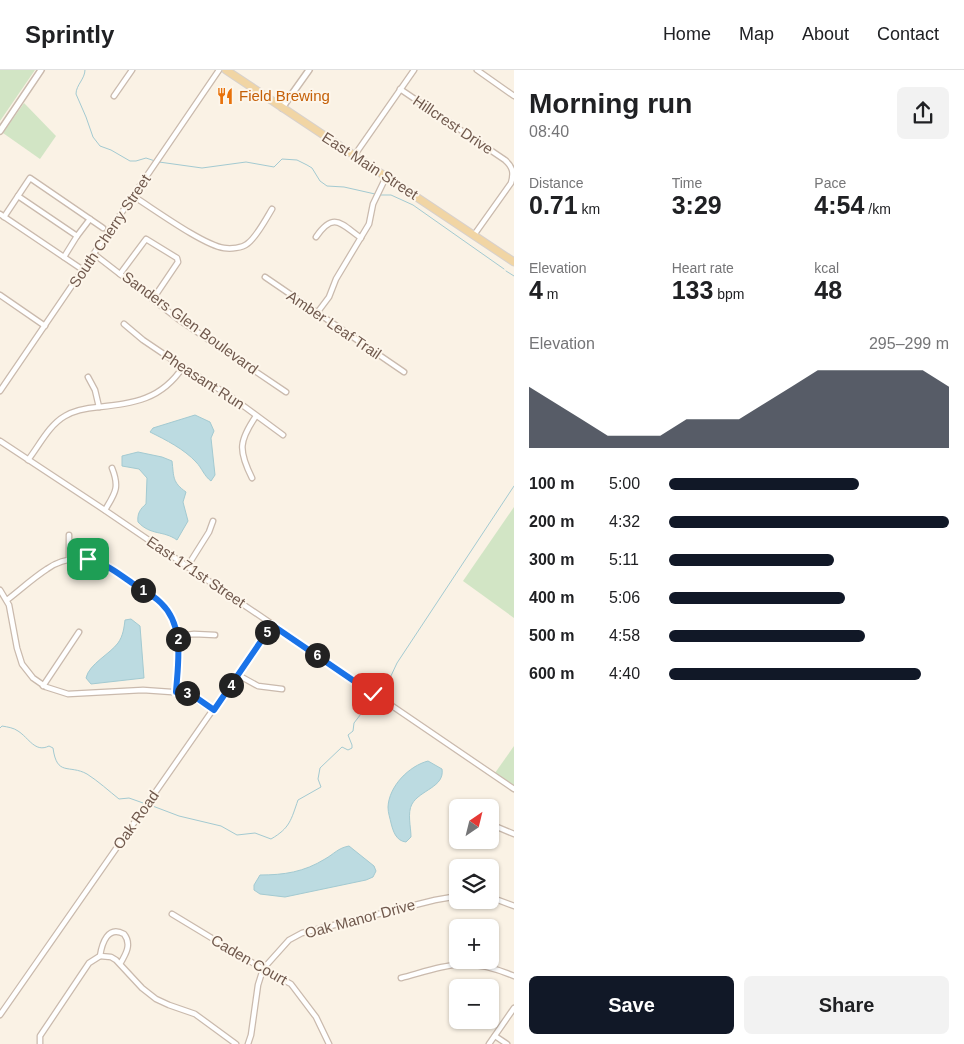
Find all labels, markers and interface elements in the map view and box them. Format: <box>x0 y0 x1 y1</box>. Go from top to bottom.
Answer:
text: Sprintly <box>25 21 114 48</box>
text: Home <box>663 24 711 44</box>
text: Map <box>739 24 774 44</box>
text: About <box>802 24 849 44</box>
text: Contact <box>877 24 939 44</box>
restaurant icon: Field Brewing <box>215 86 235 106</box>
place label: Field Brewing <box>239 87 330 104</box>
button: share <box>897 87 949 139</box>
text: Morning run <box>529 88 692 119</box>
street label: Hillcrest Drive <box>410 92 496 157</box>
text: 08:40 <box>529 123 569 140</box>
street label: East Main Street <box>319 128 422 203</box>
street label: South Cherry Street <box>65 170 154 290</box>
text: Distance <box>529 175 583 191</box>
text: Time <box>672 175 702 191</box>
text: Pace <box>814 175 846 191</box>
text: 0.71 <box>529 191 578 219</box>
text: 3:29 <box>672 191 722 219</box>
text: 4:54 <box>814 191 864 219</box>
text: km <box>578 201 600 217</box>
text: /km <box>864 201 891 217</box>
text: Elevation <box>529 260 587 276</box>
text: Heart rate <box>672 260 734 276</box>
text: kcal <box>814 260 839 276</box>
street label: Sanders Glen Boulevard <box>119 268 261 378</box>
text: 4 <box>529 276 543 304</box>
text: 133 <box>672 276 713 304</box>
text: 48 <box>814 276 842 304</box>
text: m <box>543 286 558 302</box>
text: bpm <box>713 286 745 302</box>
street label: Amber Leaf Trail <box>284 287 385 362</box>
text: Elevation <box>529 335 595 352</box>
text: 295–299 m <box>869 335 949 352</box>
street label: Pheasant Run <box>159 347 248 413</box>
text: 100 m <box>529 475 574 492</box>
text: 5:00 <box>609 475 640 492</box>
text: 200 m <box>529 513 574 530</box>
text: 4:32 <box>609 513 640 530</box>
street label: East 171st Street <box>143 532 249 612</box>
pin <box>67 538 109 580</box>
icon: arrive <box>74 545 102 573</box>
text: 300 m <box>529 551 574 568</box>
text: 5:11 <box>609 551 639 568</box>
pin: 1 <box>130 578 156 602</box>
text: 400 m <box>529 589 574 606</box>
text: 5:06 <box>609 589 640 606</box>
pin: 5 <box>254 620 280 644</box>
text: 5 <box>264 624 271 640</box>
pin: 2 <box>166 626 190 652</box>
text: 500 m <box>529 627 574 644</box>
text: 4:58 <box>609 627 640 644</box>
text: 2 <box>175 631 182 647</box>
pin: 6 <box>304 642 330 668</box>
text: 6 <box>314 647 321 663</box>
text: 600 m <box>529 665 574 682</box>
text: 4:40 <box>609 665 640 682</box>
pin: 4 <box>218 672 244 698</box>
pin <box>352 673 394 715</box>
text: 4 <box>228 677 235 693</box>
pin: 3 <box>174 680 200 706</box>
icon: check <box>359 680 387 708</box>
text: 3 <box>184 685 191 701</box>
street label: Oak Road <box>109 787 162 852</box>
north arrow <box>449 799 499 849</box>
map controls <box>449 799 499 1029</box>
button: layers <box>449 859 499 909</box>
street label: Oak Manor Drive <box>303 896 417 941</box>
button: + <box>449 919 499 969</box>
street label: Caden Court <box>208 931 291 989</box>
button: Save <box>529 976 734 1034</box>
button: Share <box>744 976 949 1034</box>
button: − <box>449 979 499 1029</box>

